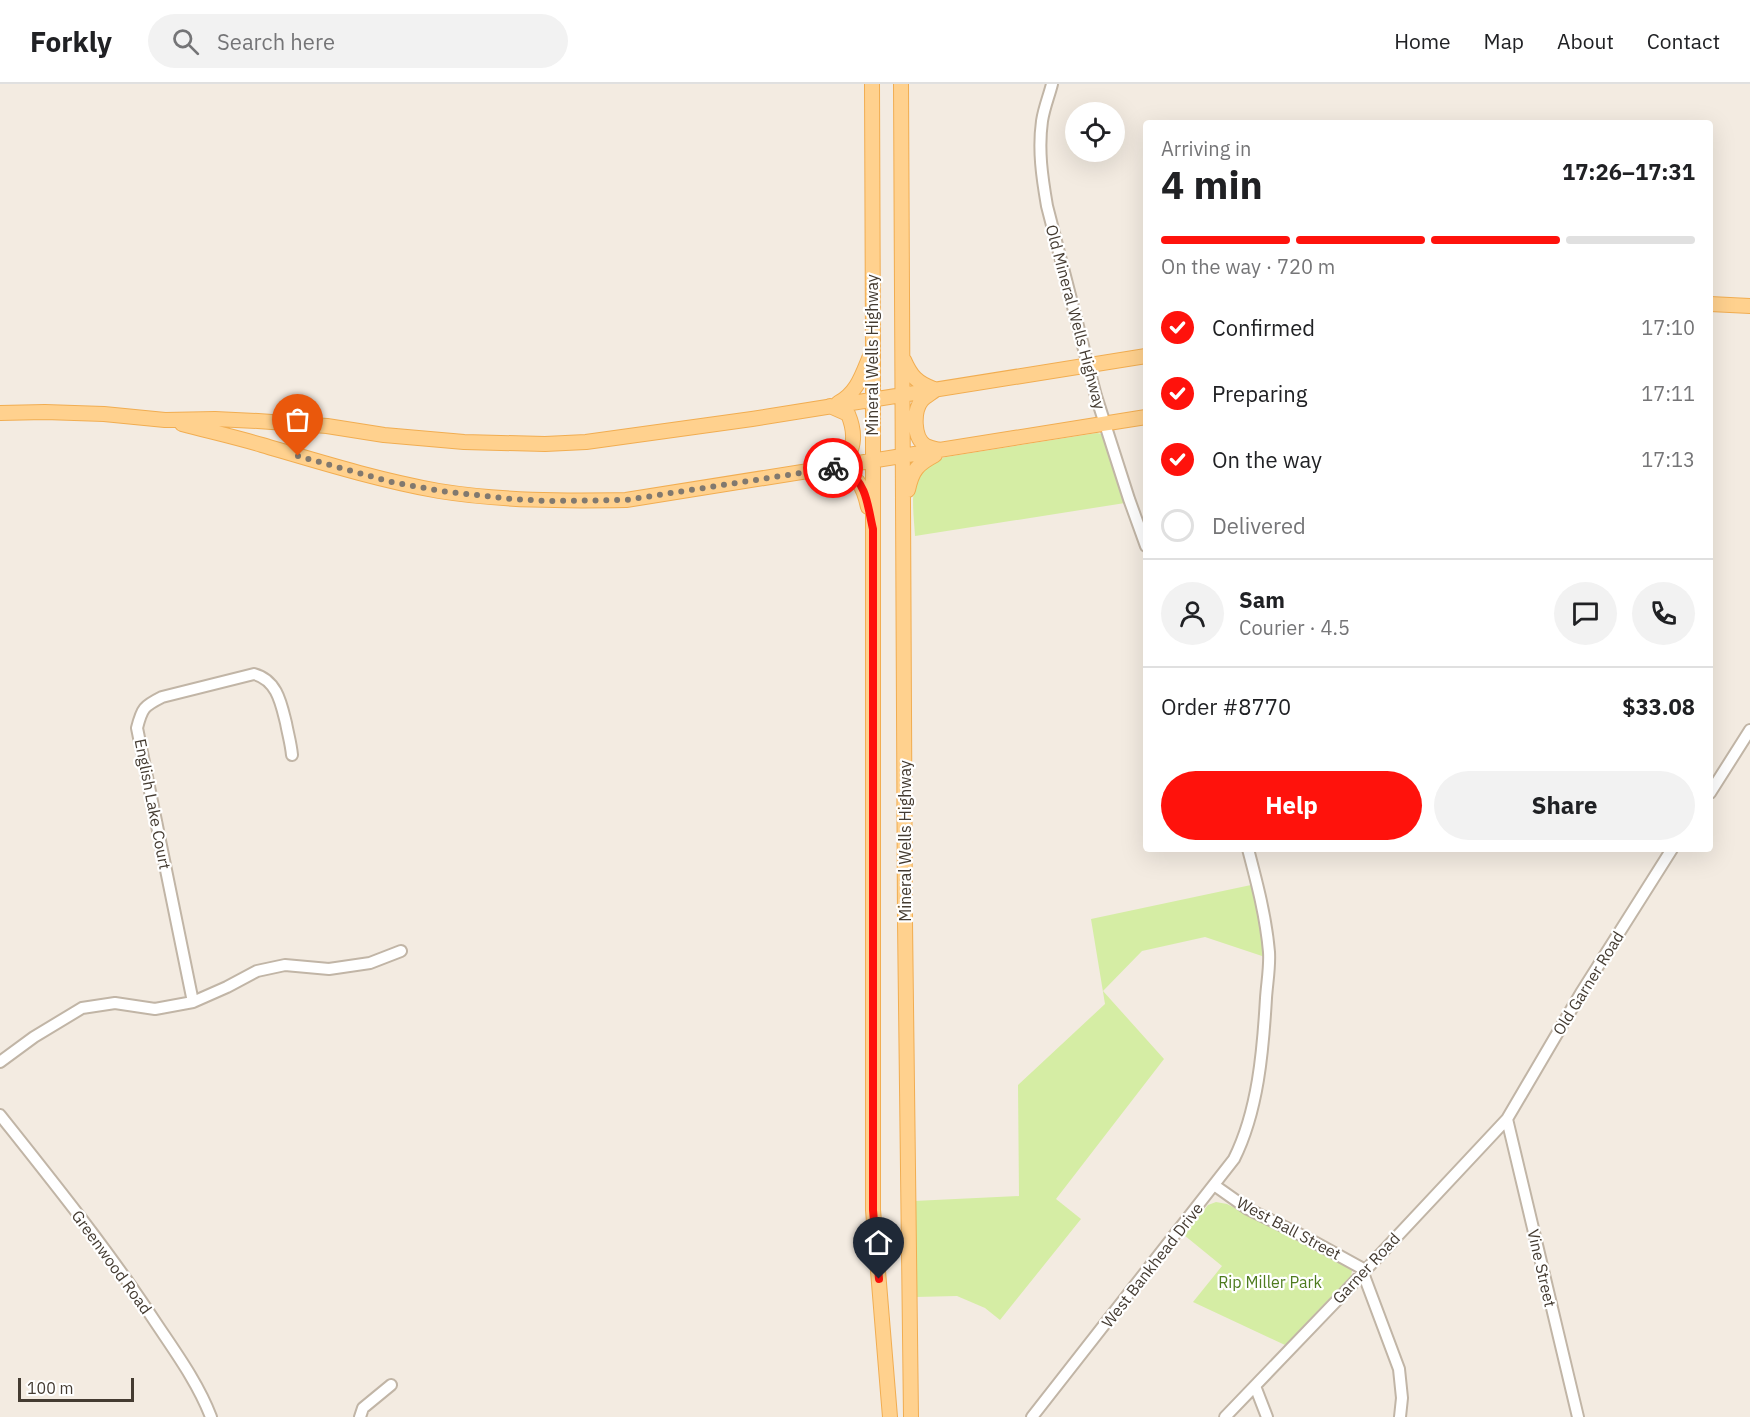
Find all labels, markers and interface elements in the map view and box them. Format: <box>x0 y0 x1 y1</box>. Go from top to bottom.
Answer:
search box <box>148 14 568 68</box>
text: Forkly <box>30 23 112 60</box>
icon: search <box>169 25 202 58</box>
text: Search here <box>217 27 335 56</box>
text: Home <box>1394 27 1451 55</box>
text: Map <box>1484 27 1524 55</box>
text: About <box>1557 27 1614 55</box>
text: Contact <box>1647 27 1720 55</box>
map controls <box>1065 102 1125 162</box>
button: locate <box>1065 102 1125 162</box>
text: Arriving in <box>1161 135 1251 162</box>
text: 17:26–17:31 <box>1562 157 1695 186</box>
text: 4 min <box>1161 159 1263 210</box>
street label: Old Mineral Wells Highway <box>1042 222 1110 412</box>
text: On the way · 720 m <box>1161 253 1335 280</box>
street label: Mineral Wells Highway <box>862 274 882 436</box>
icon: check <box>1161 311 1194 344</box>
text: Confirmed <box>1212 313 1315 342</box>
text: 17:10 <box>1641 314 1695 341</box>
icon: check <box>1161 377 1194 410</box>
text: Preparing <box>1212 379 1307 408</box>
text: 17:11 <box>1641 380 1695 407</box>
pin <box>272 394 323 456</box>
icon: bag <box>281 403 314 436</box>
courier <box>803 438 863 498</box>
icon: check <box>1161 443 1194 476</box>
text: On the way <box>1212 445 1322 474</box>
text: 17:13 <box>1641 446 1695 473</box>
icon: bike <box>817 452 850 485</box>
text: Delivered <box>1212 511 1306 540</box>
button: person <box>1161 582 1224 645</box>
button: chat <box>1554 582 1617 645</box>
button: phone <box>1632 582 1695 645</box>
text: Sam <box>1239 585 1285 614</box>
text: Courier · 4.5 <box>1239 614 1350 641</box>
text: Order #8770 <box>1161 692 1291 721</box>
text: $33.08 <box>1622 692 1695 721</box>
street label: English Lake Court <box>131 737 175 871</box>
street label: Mineral Wells Highway <box>895 760 915 922</box>
button: Help <box>1161 771 1422 840</box>
button: Share <box>1434 771 1695 840</box>
street label: Old Garner Road <box>1548 927 1628 1039</box>
street label: West Ball Street <box>1233 1192 1345 1264</box>
street label: West Bankhead Drive <box>1097 1198 1207 1331</box>
street label: Greenwood Road <box>68 1206 156 1318</box>
pin <box>853 1217 904 1279</box>
icon: home <box>862 1226 895 1259</box>
street label: Vine Street <box>1523 1227 1561 1309</box>
street label: Garner Road <box>1328 1228 1404 1308</box>
park label: Rip Miller Park <box>1218 1272 1322 1292</box>
scale bar <box>18 1375 134 1402</box>
text: 100 m <box>27 1378 74 1398</box>

